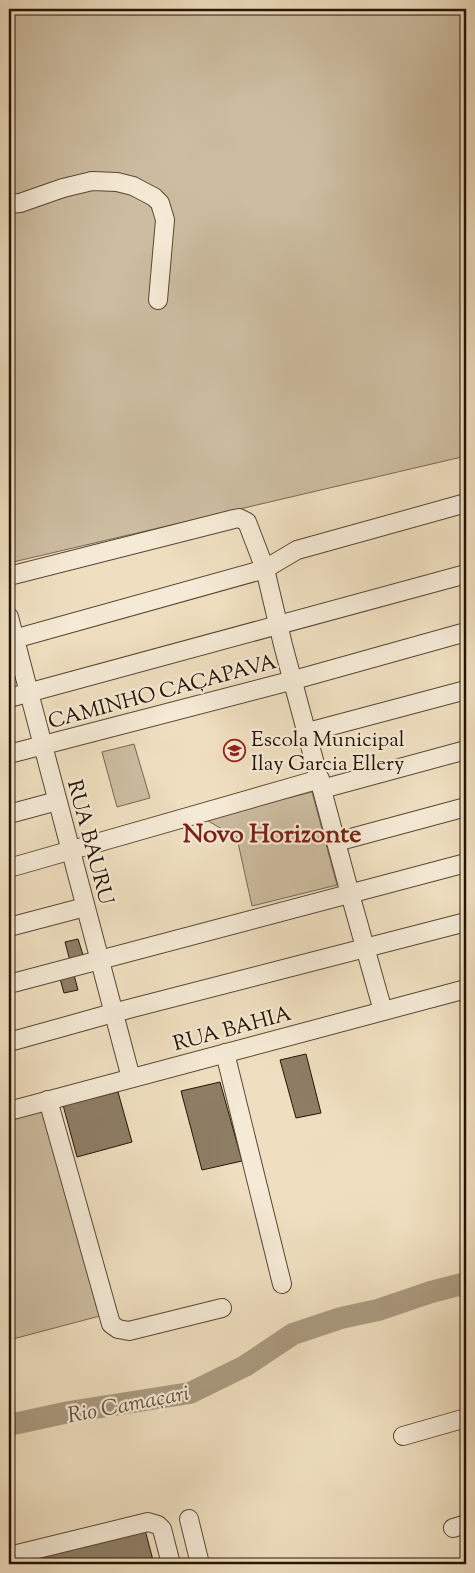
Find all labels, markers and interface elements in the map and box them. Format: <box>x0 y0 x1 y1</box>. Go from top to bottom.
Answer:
street label: CAMINHO CAÇAPAVA <box>45 648 280 738</box>
place label: Escola Municipal Ilay Garcia Ellery <box>251 726 405 780</box>
school or university icon: Escola Municipal Ilay Garcia Ellery <box>223 739 247 763</box>
street label: RUA BAURU <box>58 777 120 908</box>
district label: Novo Horizonte <box>183 817 361 854</box>
street label: RUA BAHIA <box>170 1000 295 1060</box>
water label: Rio Camaçari <box>65 1378 192 1433</box>

